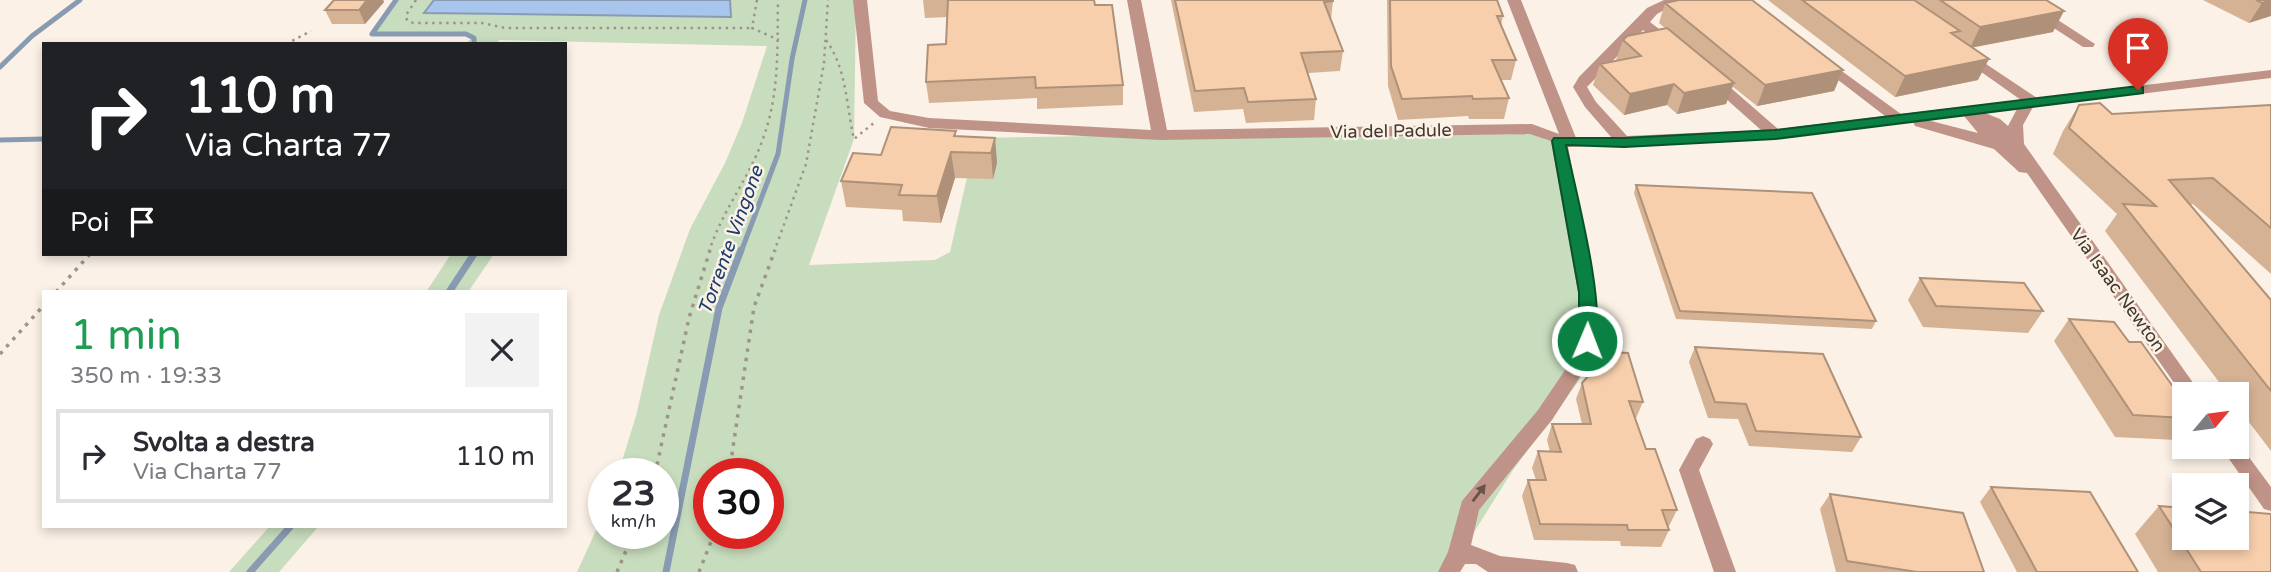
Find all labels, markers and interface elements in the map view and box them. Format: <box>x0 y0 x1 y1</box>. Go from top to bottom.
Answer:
pin <box>2108 18 2168 90</box>
icon: arrive <box>2119 29 2157 67</box>
text: 110 m <box>185 67 335 126</box>
icon: right <box>70 70 161 161</box>
street label: Via del Padule <box>1330 119 1452 143</box>
text: Via Charta 77 <box>185 127 392 165</box>
water label: Torrente Vingone <box>694 162 768 318</box>
icon: arrive <box>123 203 161 241</box>
text: Poi <box>70 207 109 238</box>
street label: Via Isaac Newton <box>2066 224 2170 356</box>
position arrow <box>1550 304 1624 378</box>
text: 1 min <box>70 310 182 361</box>
button: close <box>465 313 539 387</box>
text: 350 m · 19:33 <box>70 362 222 390</box>
north arrow <box>2172 382 2249 458</box>
map controls <box>2172 382 2249 550</box>
text: Svolta a destra <box>133 427 315 458</box>
icon: right <box>74 437 112 475</box>
text: 110 m <box>455 441 535 472</box>
text: Via Charta 77 <box>133 458 282 486</box>
speed limit sign: 30 <box>693 458 784 549</box>
text: 23 <box>612 473 655 515</box>
button: layers <box>2172 473 2249 550</box>
one-way arrow <box>1472 484 1486 502</box>
text: km/h <box>611 510 656 532</box>

